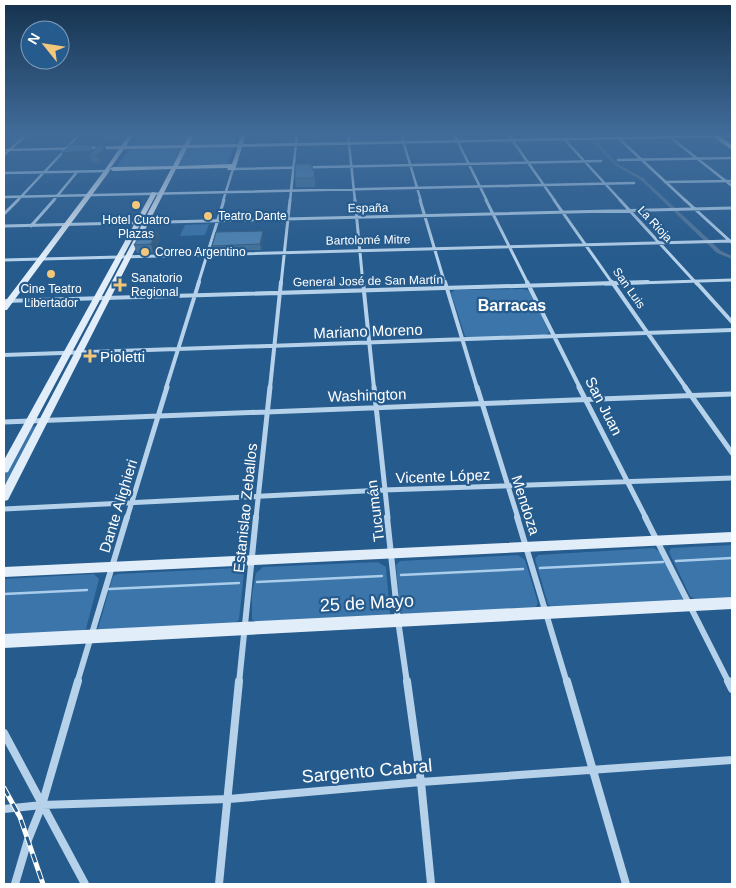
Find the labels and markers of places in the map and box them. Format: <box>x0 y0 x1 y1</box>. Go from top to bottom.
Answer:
marker: Hotel Cuatro Plazas <box>130 199 142 211</box>
place label: Teatro Dante <box>218 209 287 223</box>
marker: Teatro Dante <box>202 210 214 222</box>
place label: Hotel Cuatro Plazas <box>102 213 170 241</box>
place label: Correo Argentino <box>155 245 246 259</box>
marker: Correo Argentino <box>139 246 151 258</box>
marker: Cine Teatro Libertador <box>45 268 57 280</box>
place label: Sanatorio Regional <box>131 271 183 299</box>
marker: Sanatorio Regional <box>113 278 127 292</box>
place label: Cine Teatro Libertador <box>20 282 82 310</box>
place label: Pioletti <box>100 348 145 365</box>
marker: Pioletti <box>84 350 96 362</box>

